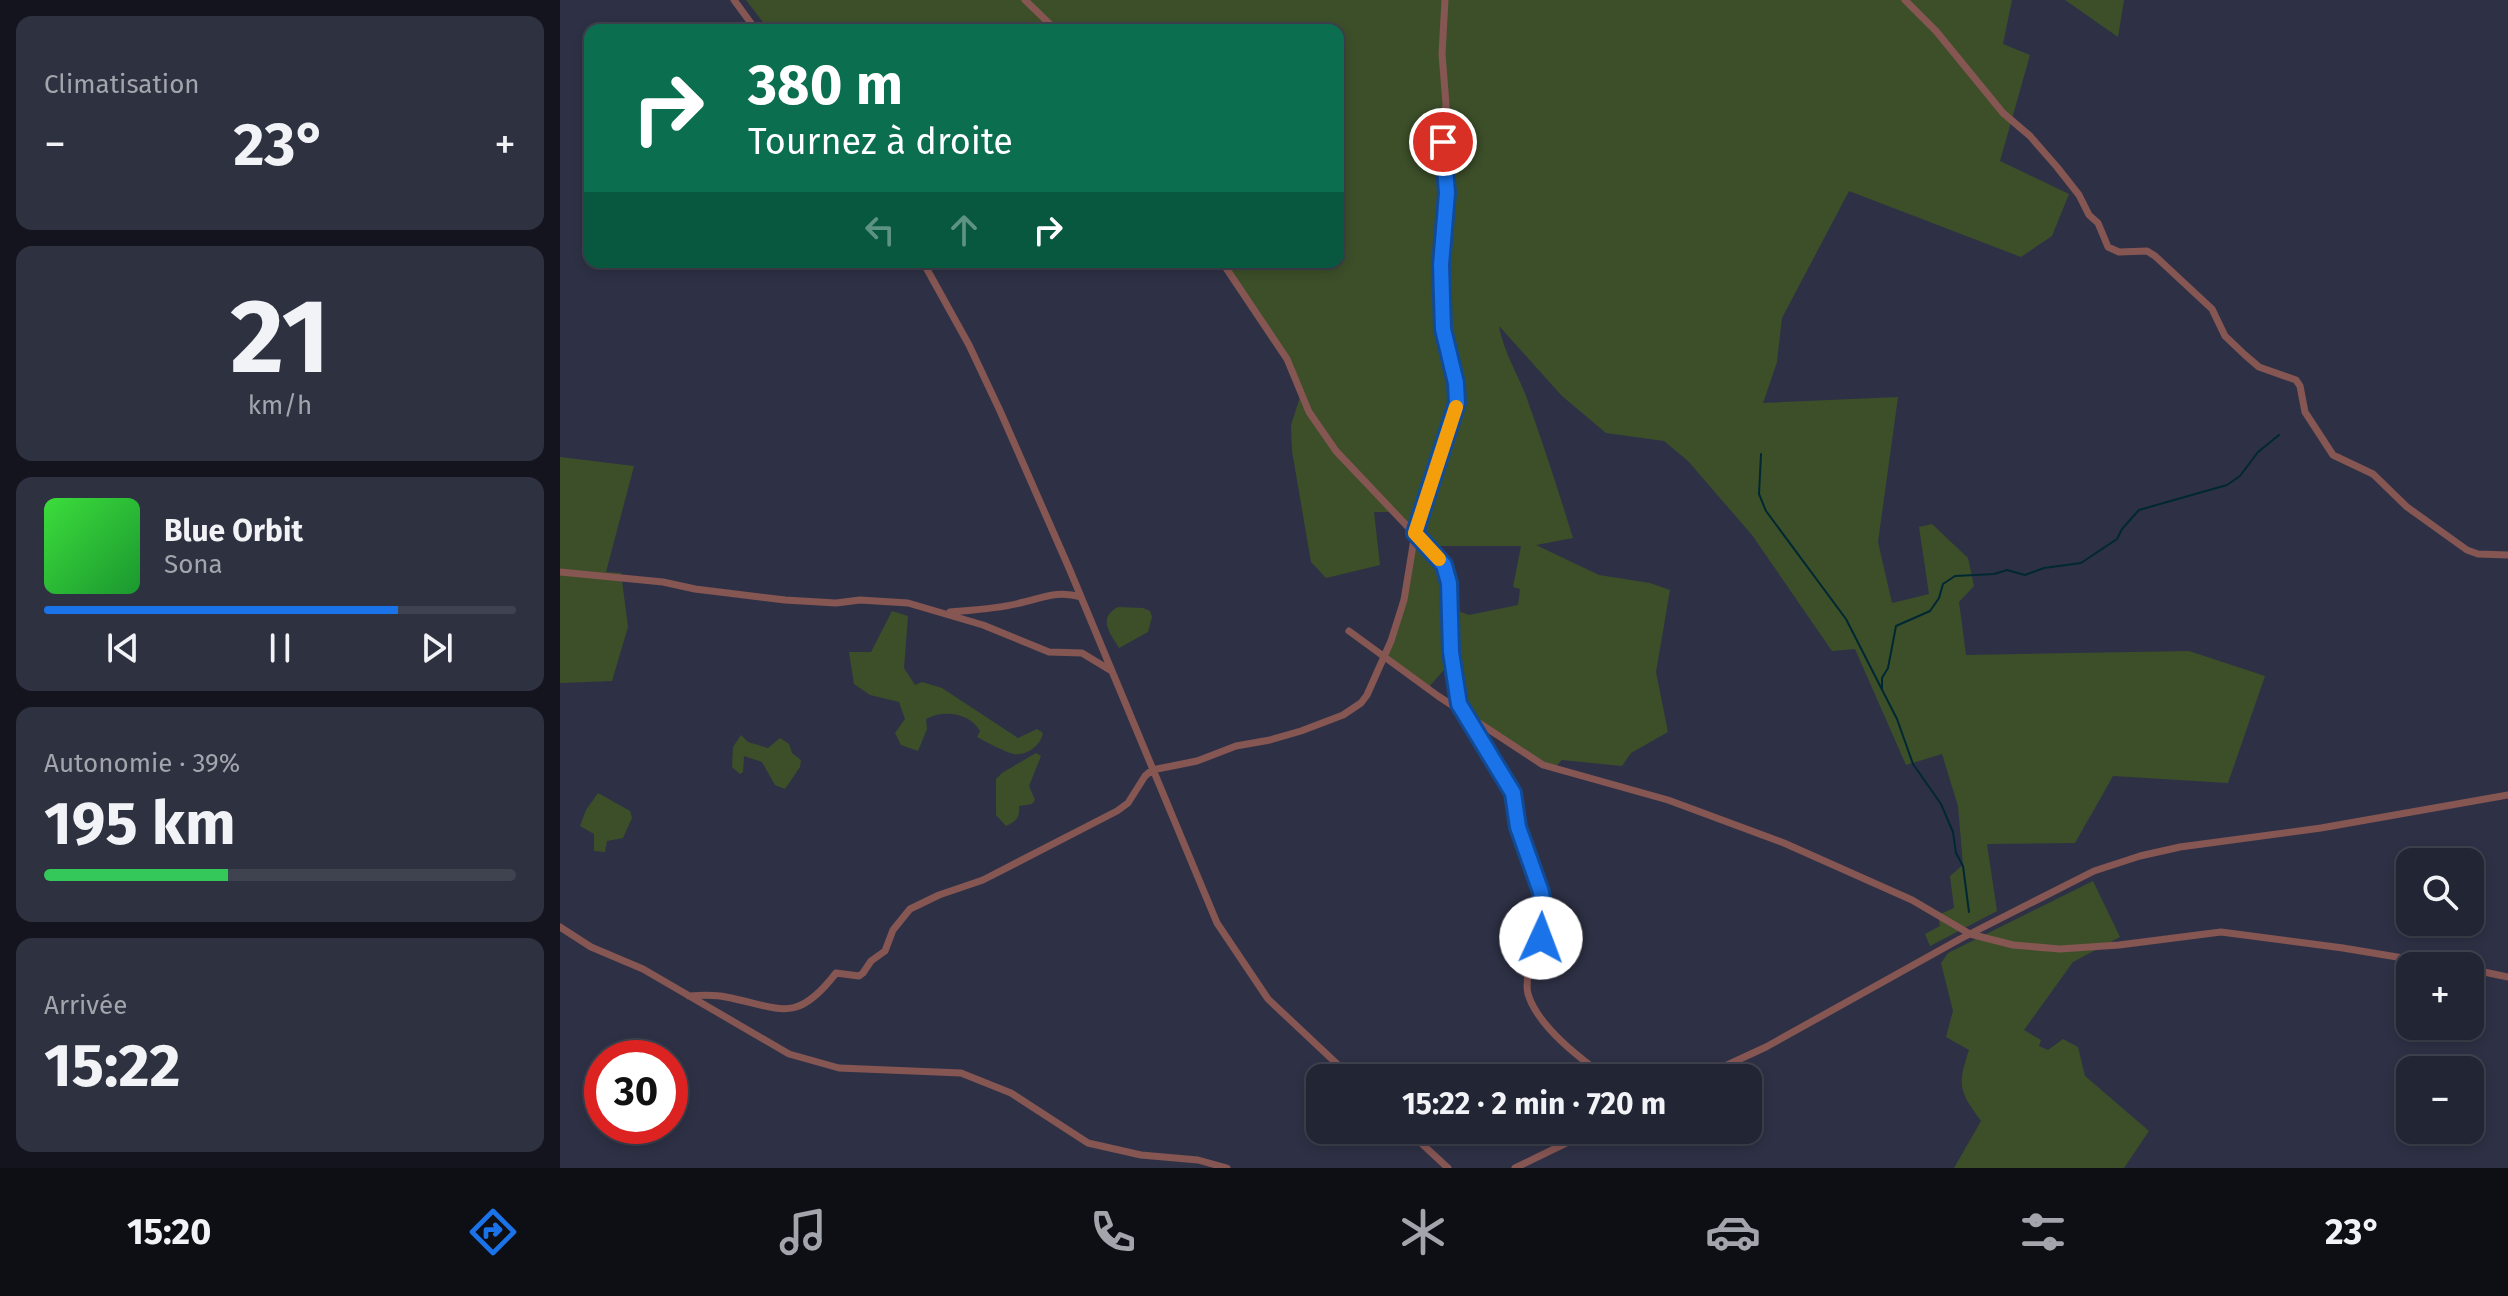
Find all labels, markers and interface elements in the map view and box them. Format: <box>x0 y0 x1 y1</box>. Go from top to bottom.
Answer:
text: 380 m <box>748 52 903 119</box>
icon: right <box>616 56 720 160</box>
text: Climatisation <box>44 69 200 100</box>
pin <box>1409 108 1477 176</box>
text: 23° <box>233 109 327 181</box>
text: − <box>44 118 66 171</box>
text: + <box>494 118 516 171</box>
text: Tournez à droite <box>748 120 1013 164</box>
icon: arrive <box>1421 120 1465 164</box>
icon: left <box>858 208 902 252</box>
icon: ahead <box>942 208 986 252</box>
icon: right <box>1026 208 1070 252</box>
text: 21 <box>230 275 330 400</box>
text: km/h <box>248 390 312 421</box>
text: Blue Orbit <box>164 513 303 549</box>
text: Sona <box>164 549 223 580</box>
icon: previous <box>101 626 145 670</box>
icon: pause <box>258 626 302 670</box>
icon: next <box>415 626 459 670</box>
text: Autonomie · 39% <box>44 748 240 779</box>
text: 195 km <box>44 788 236 860</box>
map controls <box>2396 848 2484 1144</box>
button: search <box>2396 848 2484 936</box>
position arrow <box>1499 896 1583 980</box>
button: + <box>2396 952 2484 1040</box>
text: Arrivée <box>44 990 127 1021</box>
text: 15:22 <box>44 1030 180 1102</box>
speed limit sign: 30 <box>584 1040 688 1144</box>
button: − <box>2396 1056 2484 1144</box>
text: 15:22 · 2 min · 720 m <box>1402 1086 1666 1122</box>
icon: directions <box>465 1204 521 1260</box>
icon: music <box>775 1204 831 1260</box>
icon: phone <box>1085 1204 1141 1260</box>
icon: climate <box>1395 1204 1451 1260</box>
icon: car <box>1705 1204 1761 1260</box>
icon: filters <box>2015 1204 2071 1260</box>
text: 15:20 <box>127 1210 211 1254</box>
text: 23° <box>2325 1210 2381 1254</box>

